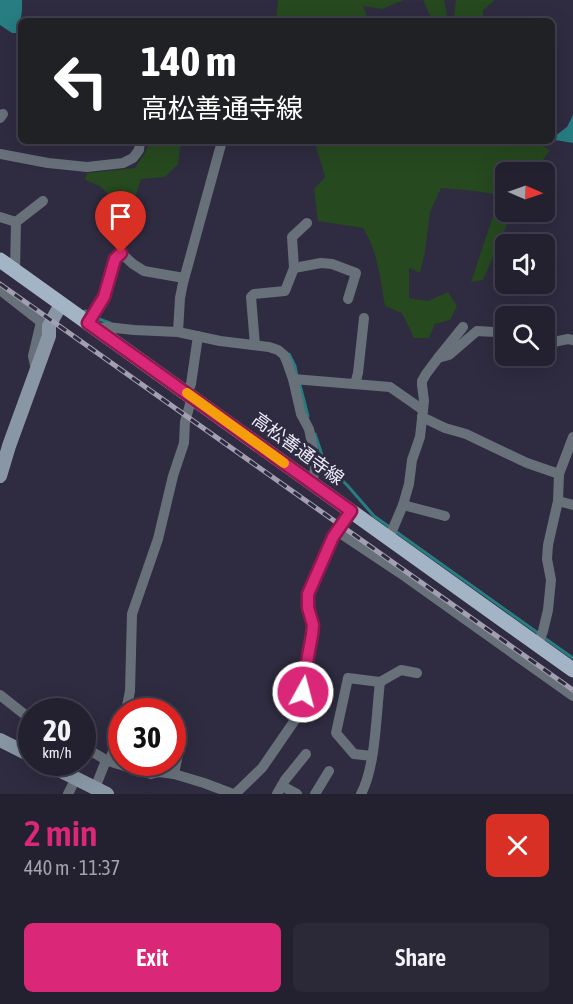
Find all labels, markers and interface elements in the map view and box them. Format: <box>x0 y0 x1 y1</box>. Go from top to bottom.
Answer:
text: 140 m <box>141 37 236 85</box>
icon: left <box>42 42 120 120</box>
text: 高松善通寺線 <box>141 93 303 124</box>
north arrow <box>495 162 555 222</box>
map controls <box>495 162 555 366</box>
pin <box>95 191 146 253</box>
icon: arrive <box>104 200 137 233</box>
button: sound <box>495 234 555 294</box>
button: search <box>495 306 555 366</box>
street label: 高松善通寺線 <box>248 408 348 489</box>
position arrow <box>271 660 335 724</box>
speed limit sign: 30 <box>108 698 186 776</box>
text: 20 <box>43 713 71 747</box>
text: km/h <box>42 744 72 761</box>
text: 2 min <box>24 812 98 854</box>
button: close <box>486 814 549 877</box>
text: 440 m · 11:37 <box>24 856 120 879</box>
button: Exit <box>24 923 281 992</box>
button: Share <box>293 923 549 992</box>

